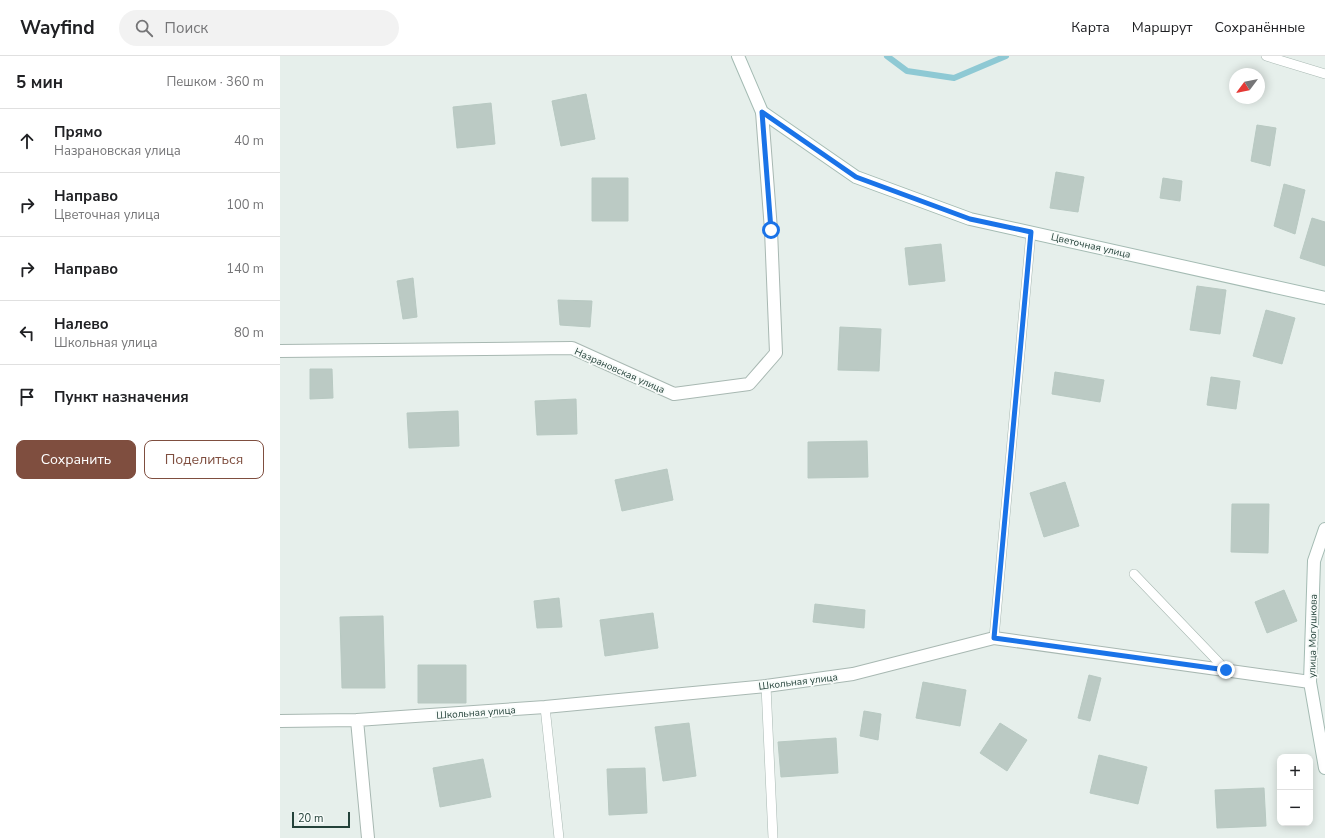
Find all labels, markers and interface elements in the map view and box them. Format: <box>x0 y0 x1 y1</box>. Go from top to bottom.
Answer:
search box <box>119 10 399 46</box>
text: Wayfind <box>20 15 95 41</box>
icon: search <box>133 17 155 39</box>
text: Поиск <box>165 18 208 38</box>
text: Карта <box>1071 18 1110 37</box>
text: Маршрут <box>1132 18 1193 37</box>
text: Сохранённые <box>1215 18 1305 37</box>
north arrow <box>1229 68 1265 104</box>
text: 5 мин <box>16 71 63 94</box>
text: Пешком · 360 m <box>166 73 264 91</box>
text: Прямо <box>54 122 102 142</box>
icon: ahead <box>16 130 38 152</box>
text: 40 m <box>234 132 264 150</box>
text: Назрановская улица <box>54 142 181 160</box>
text: Направо <box>54 186 118 206</box>
icon: right <box>16 194 38 216</box>
text: 100 m <box>226 196 264 214</box>
text: Цветочная улица <box>54 206 160 224</box>
route start <box>762 221 780 239</box>
street label: Цветочная улица <box>1049 230 1132 262</box>
icon: right <box>16 258 38 280</box>
text: Направо <box>54 259 118 279</box>
text: 140 m <box>226 260 264 278</box>
text: Налево <box>54 314 109 334</box>
icon: left <box>16 322 38 344</box>
text: 80 m <box>234 324 264 342</box>
text: Школьная улица <box>54 334 157 352</box>
street label: Назрановская улица <box>572 345 667 397</box>
icon: arrive <box>16 386 38 408</box>
text: Пункт назначения <box>54 387 189 407</box>
button: Сохранить <box>16 440 136 479</box>
button: Поделиться <box>144 440 264 479</box>
street label: улица Могушкова <box>1305 594 1321 678</box>
route end <box>1217 661 1235 679</box>
street label: Школьная улица <box>758 670 838 694</box>
street label: Школьная улица <box>436 703 516 723</box>
map controls <box>1277 754 1313 826</box>
button: + <box>1277 754 1313 790</box>
button: − <box>1277 790 1313 826</box>
scale bar <box>292 810 350 829</box>
text: 20 m <box>298 811 323 826</box>

